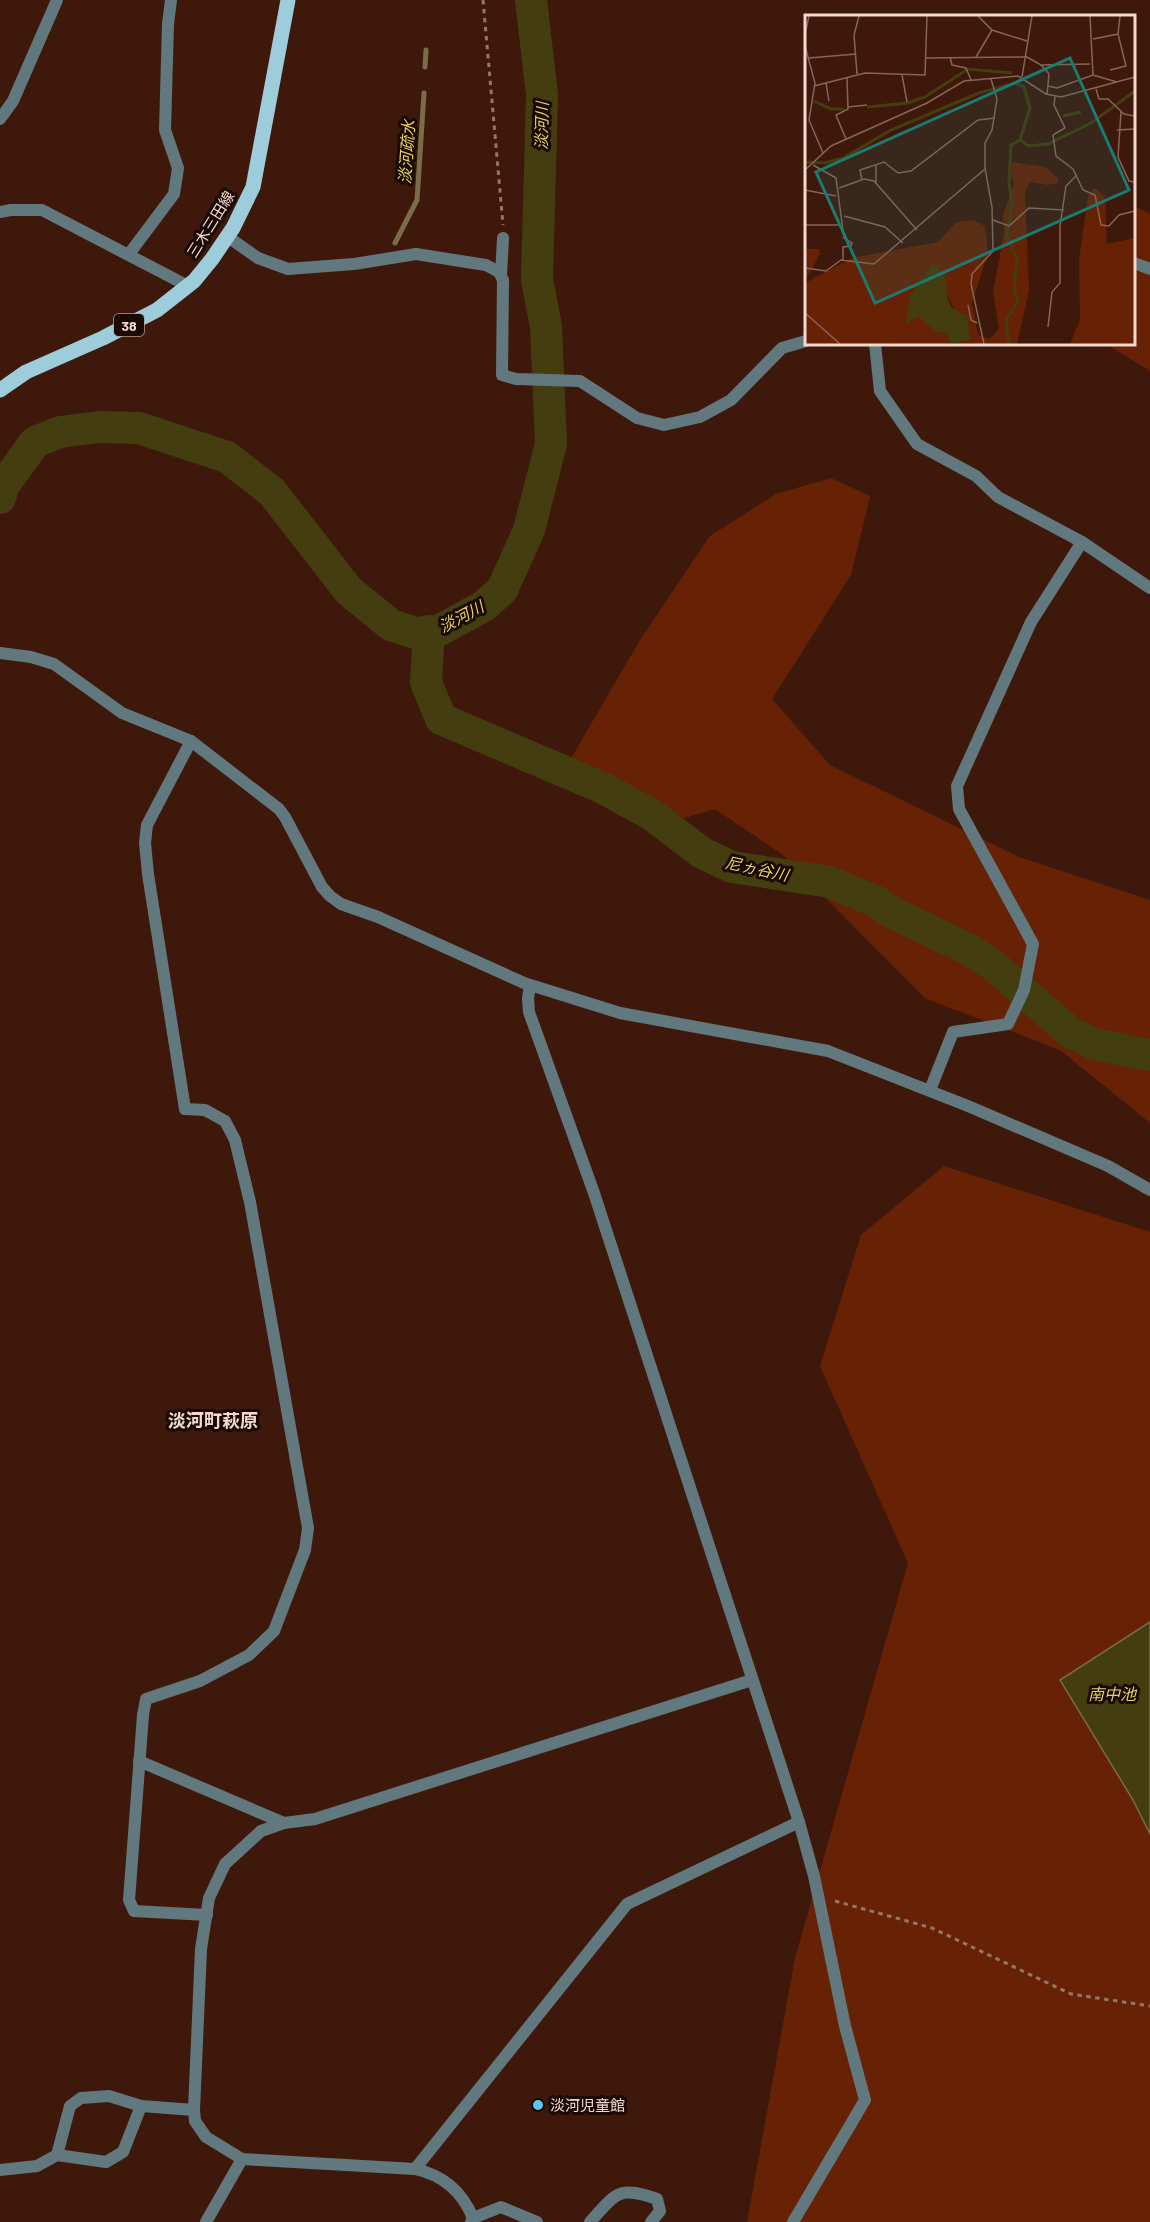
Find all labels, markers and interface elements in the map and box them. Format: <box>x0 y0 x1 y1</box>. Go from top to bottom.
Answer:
inset map <box>805 15 1135 345</box>
water label: 淡河川 <box>531 100 551 150</box>
water label: 淡河疏水 <box>394 117 418 185</box>
street label: 三木三田線 <box>182 187 238 261</box>
road number: 38 <box>114 314 144 336</box>
water label: 淡河川 <box>435 595 488 636</box>
water label: 尼ヵ谷川 <box>724 852 792 884</box>
district label: 淡河町萩原 <box>168 1409 258 1431</box>
water label: 南中池 <box>1088 1684 1138 1703</box>
place label: 淡河児童館 <box>550 2096 625 2114</box>
marker: 淡河児童館 <box>531 2098 545 2112</box>

